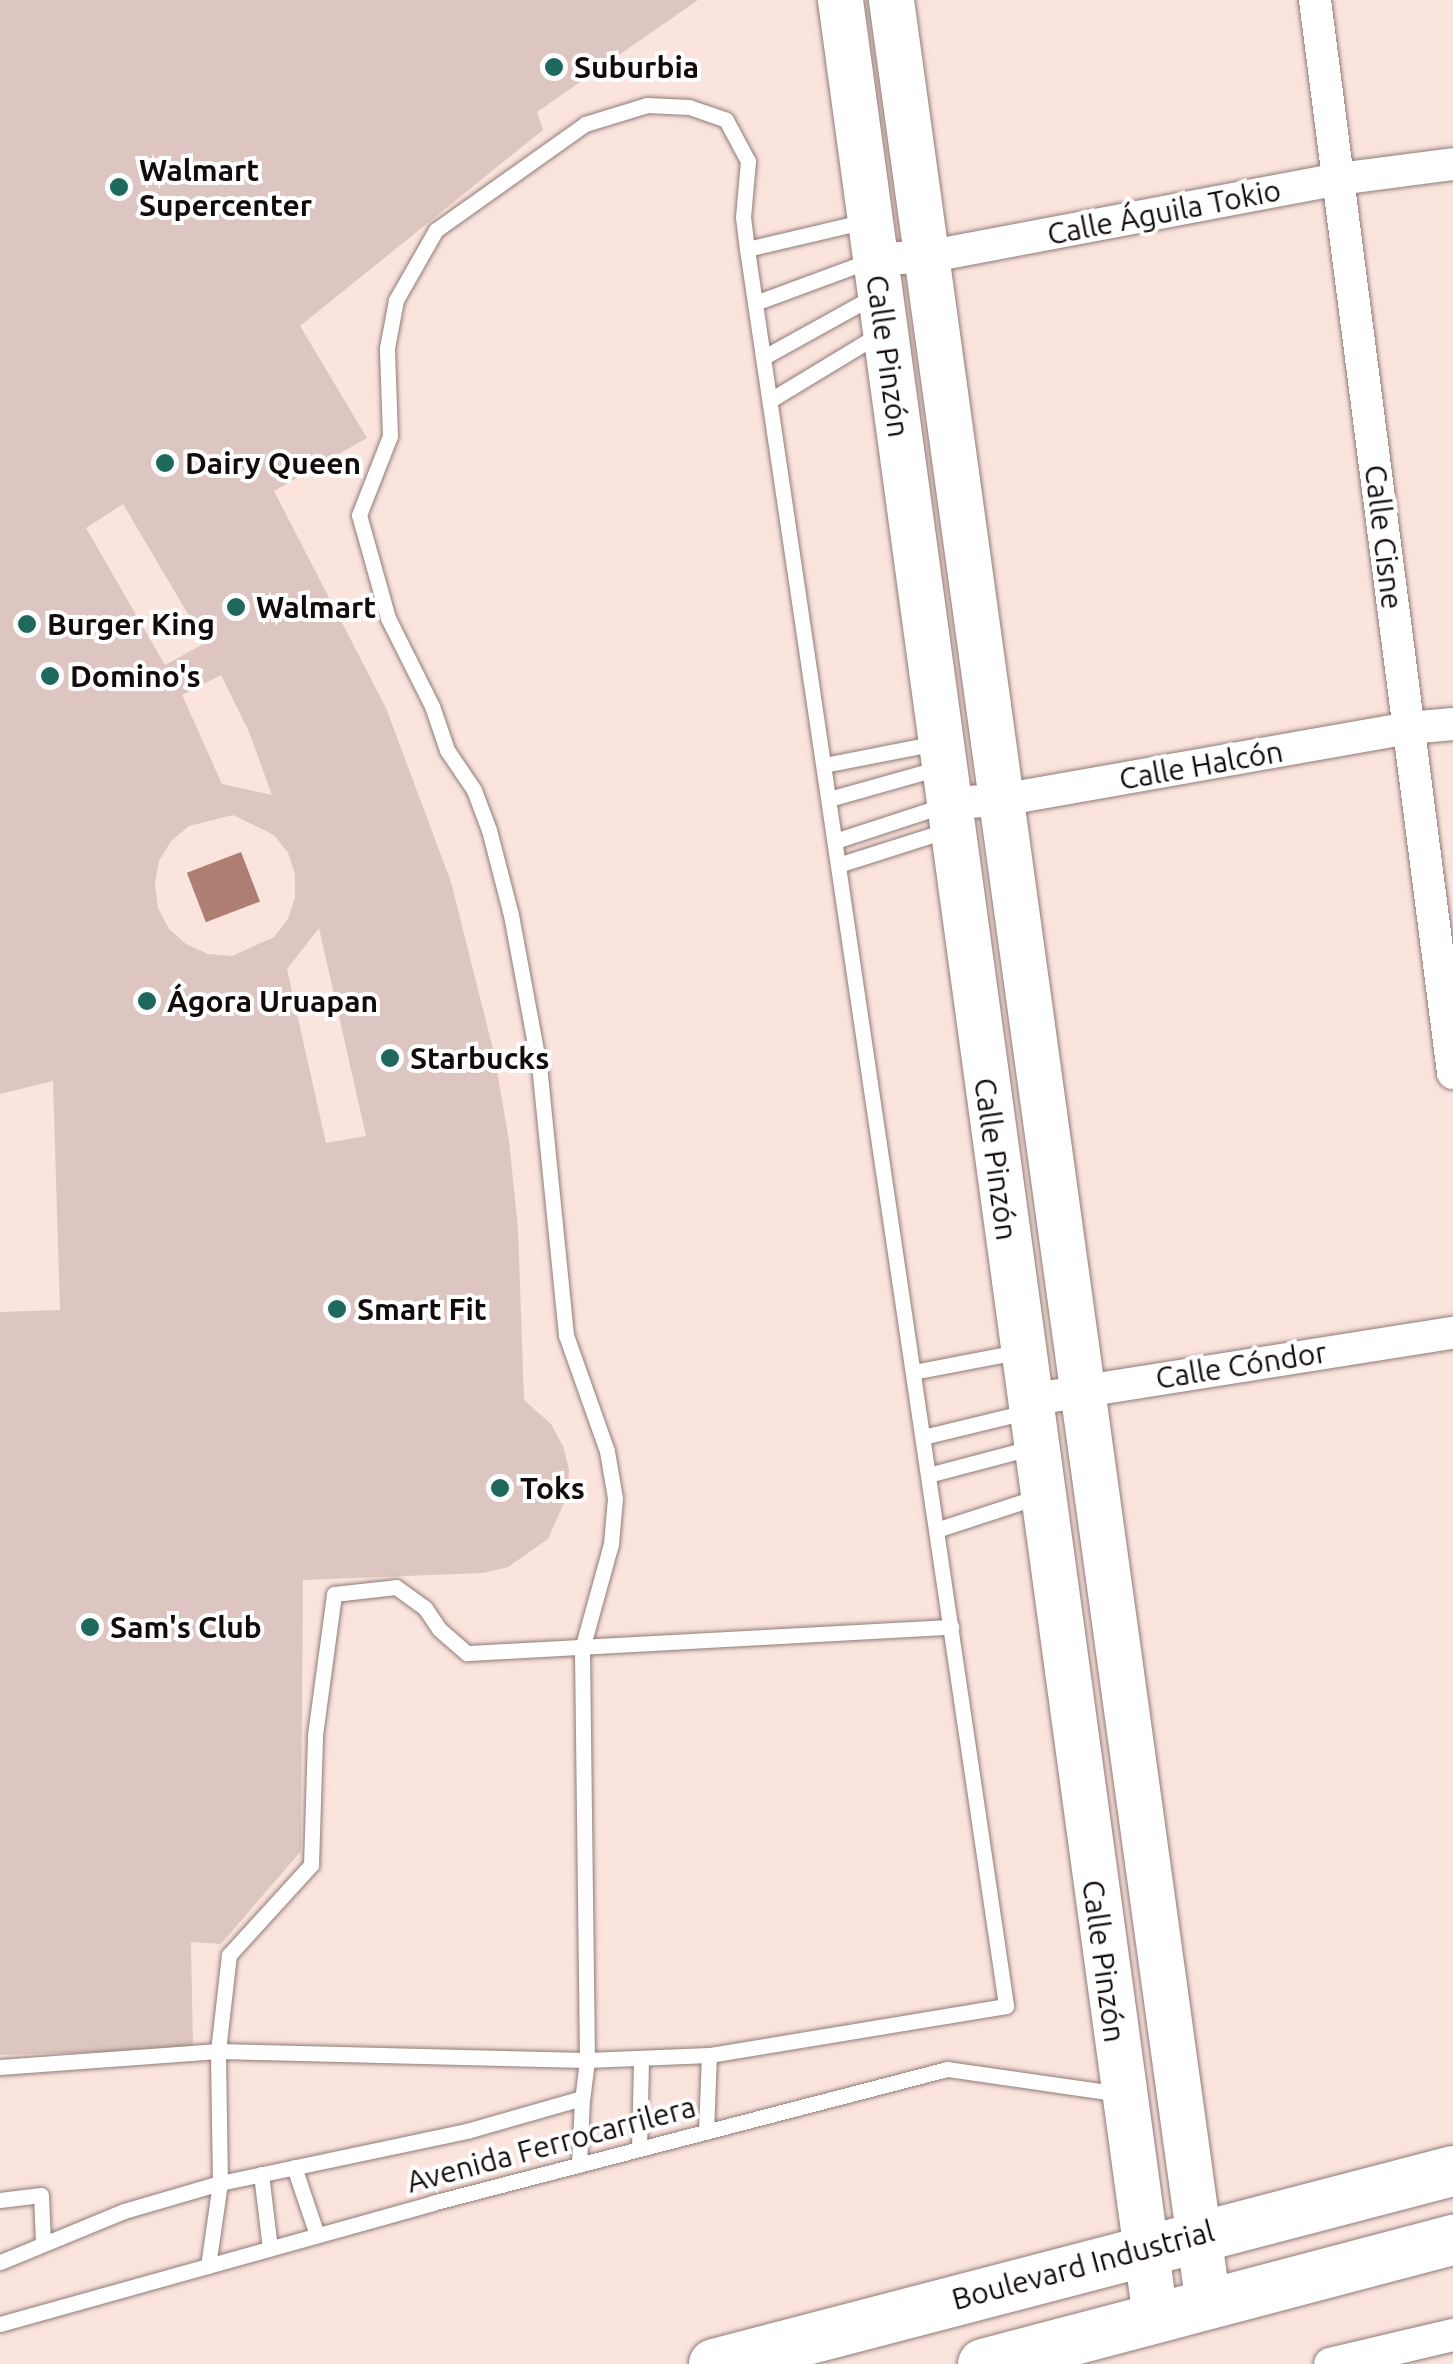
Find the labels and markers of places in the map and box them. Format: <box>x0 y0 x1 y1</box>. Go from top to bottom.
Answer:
place label: Suburbia <box>574 49 699 85</box>
marker: Suburbia <box>543 56 565 78</box>
place label: Walmart Supercenter <box>139 152 312 222</box>
marker: Walmart Supercenter <box>108 176 130 198</box>
place label: Dairy Queen <box>185 445 361 481</box>
marker: Dairy Queen <box>154 452 176 474</box>
place label: Walmart <box>256 589 376 625</box>
marker: Walmart <box>225 596 247 618</box>
place label: Burger King <box>47 606 215 642</box>
marker: Burger King <box>16 613 38 635</box>
place label: Domino's <box>70 658 201 694</box>
marker: Domino's <box>39 665 61 687</box>
place label: Ágora Uruapan <box>167 983 378 1019</box>
marker: Ágora Uruapan <box>136 990 158 1012</box>
place label: Starbucks <box>410 1040 549 1076</box>
marker: Starbucks <box>379 1047 401 1069</box>
place label: Smart Fit <box>357 1291 487 1327</box>
marker: Smart Fit <box>326 1298 348 1320</box>
place label: Toks <box>520 1470 585 1506</box>
marker: Toks <box>489 1477 511 1499</box>
place label: Sam's Club <box>110 1609 262 1645</box>
marker: Sam's Club <box>79 1616 101 1638</box>

